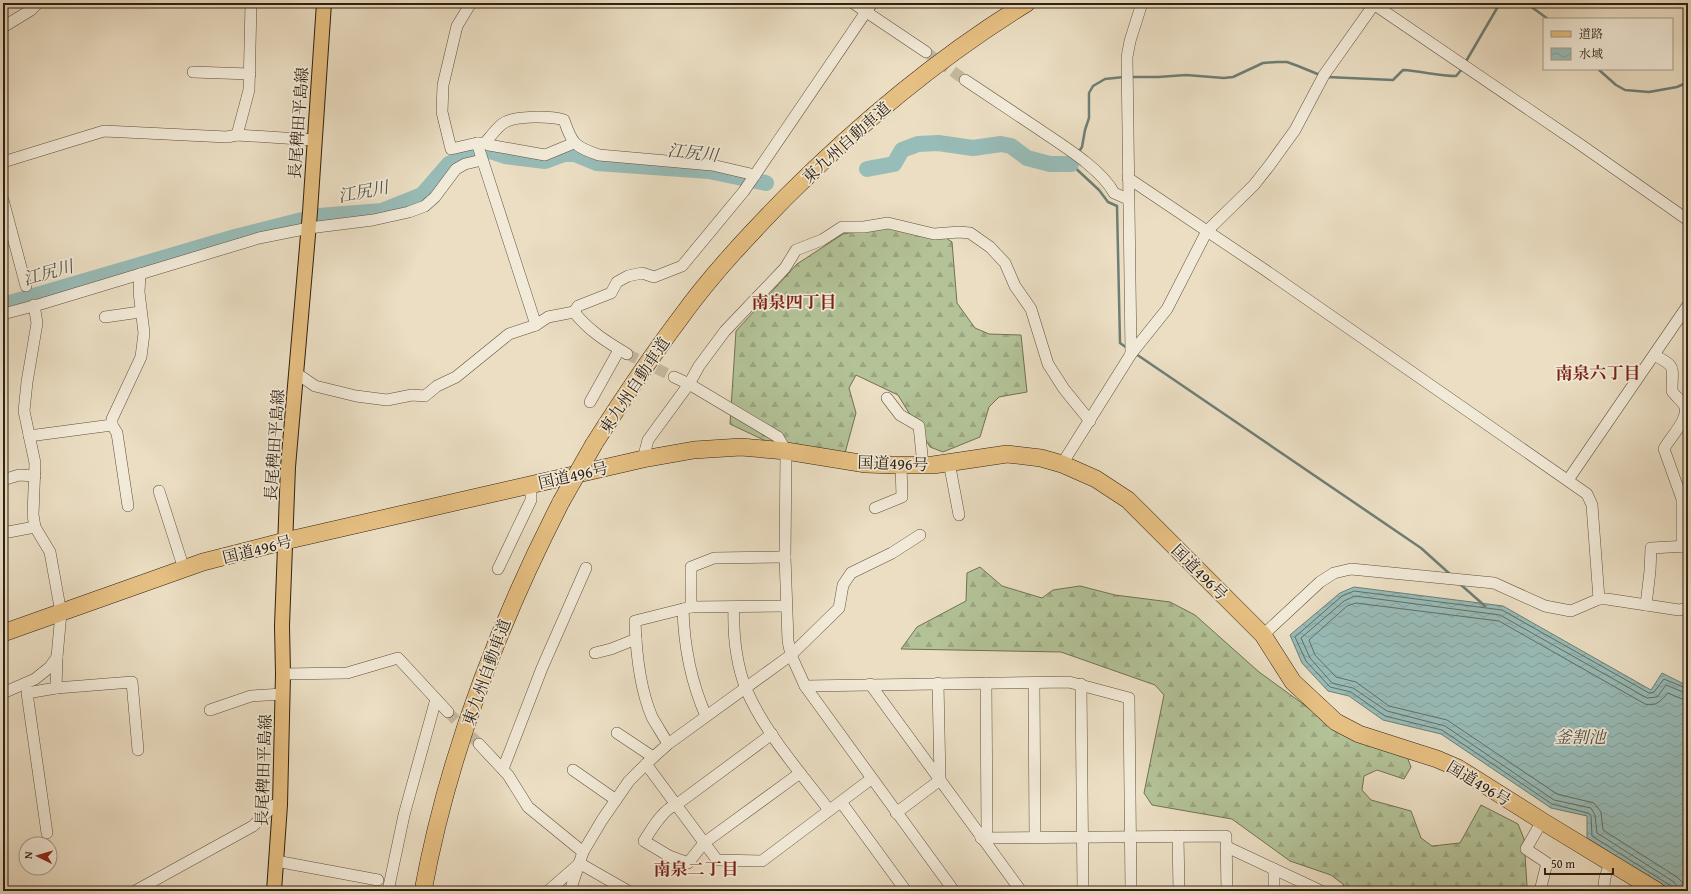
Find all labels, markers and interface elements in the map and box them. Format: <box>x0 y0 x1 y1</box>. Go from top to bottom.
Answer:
legend <box>1543 18 1673 70</box>
text: 道路 <box>1579 25 1603 42</box>
text: 水域 <box>1579 45 1603 62</box>
street label: 長尾稗田平島線 <box>282 66 314 180</box>
street label: 東九州自動車道 <box>796 96 896 188</box>
water label: 江尻川 <box>666 137 722 167</box>
water label: 江尻川 <box>336 173 392 208</box>
water label: 江尻川 <box>20 252 78 291</box>
district label: 南泉四丁目 <box>752 289 837 314</box>
street label: 東九州自動車道 <box>593 332 675 438</box>
district label: 南泉六丁目 <box>1556 360 1641 385</box>
street label: 長尾稗田平島線 <box>258 388 290 502</box>
street label: 国道496号 <box>857 450 929 476</box>
street label: 国道496号 <box>536 455 610 495</box>
street label: 国道496号 <box>220 529 294 569</box>
street label: 国道496号 <box>1166 538 1234 606</box>
street label: 東九州自動車道 <box>456 615 516 729</box>
street label: 長尾稗田平島線 <box>249 714 277 826</box>
water label: 釜割池 <box>1555 724 1607 749</box>
street label: 国道496号 <box>1442 754 1516 812</box>
north arrow <box>18 836 58 876</box>
text: N <box>20 850 36 859</box>
scale bar <box>1545 850 1613 876</box>
text: 50 m <box>1551 855 1575 872</box>
district label: 南泉二丁目 <box>654 856 739 881</box>

